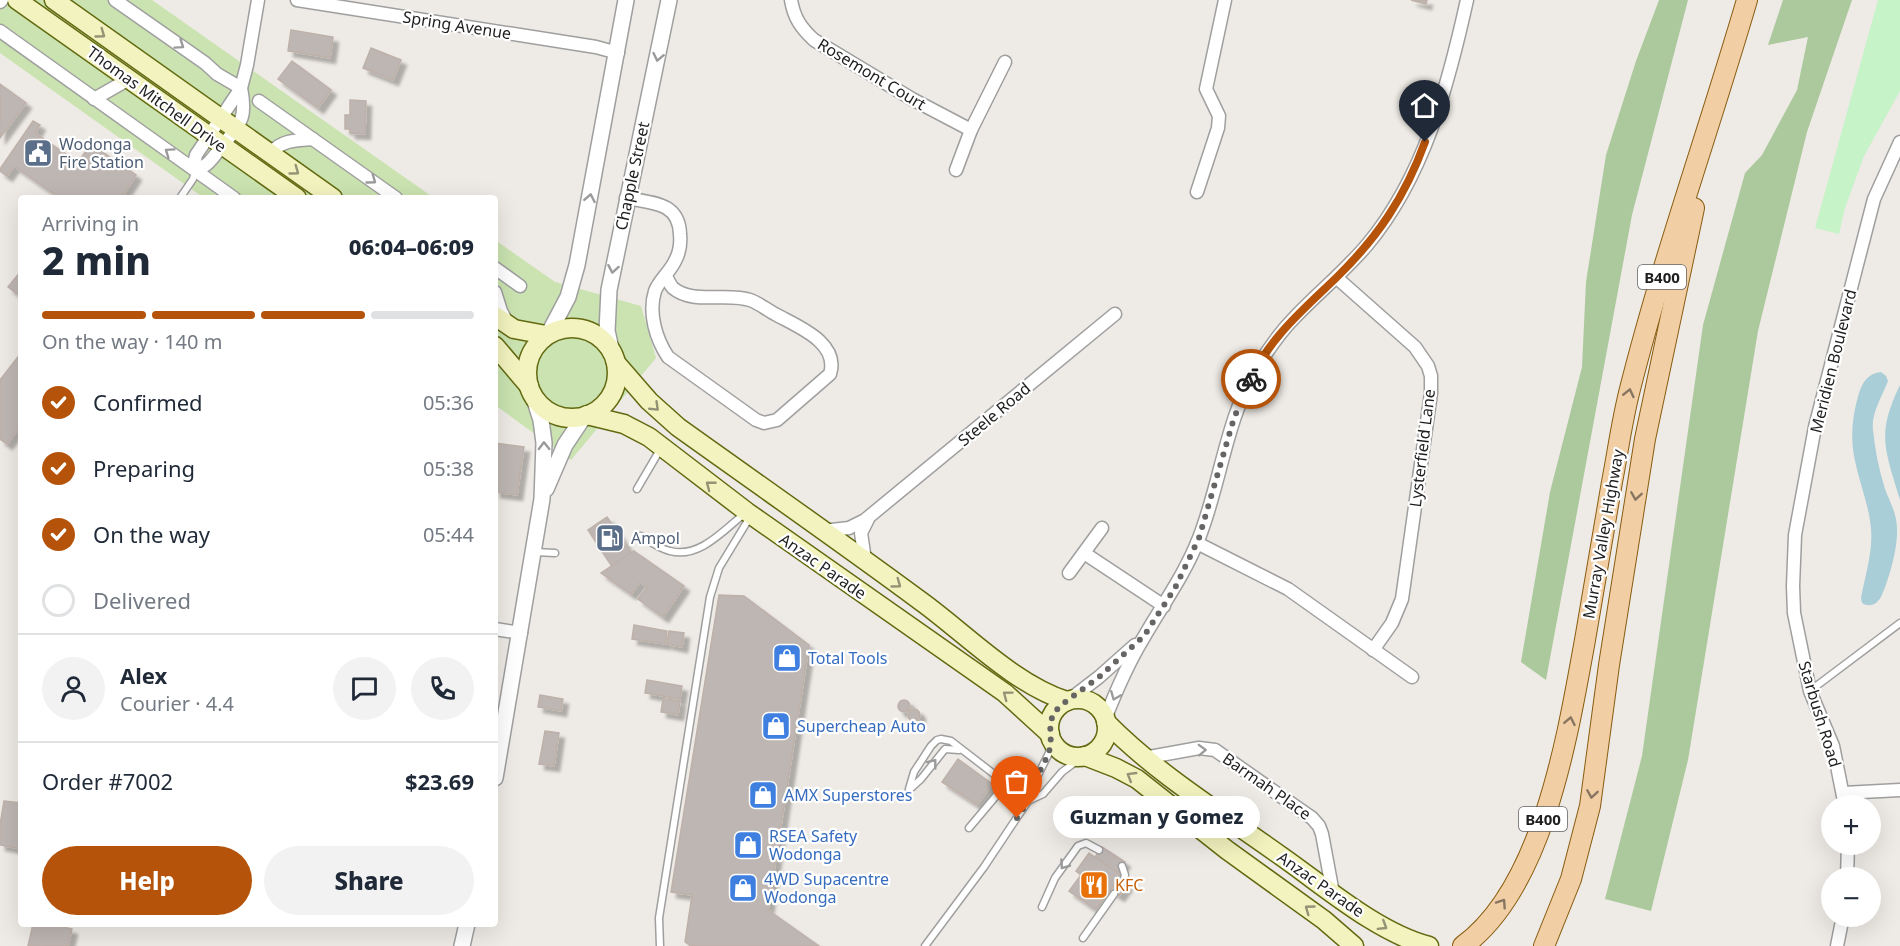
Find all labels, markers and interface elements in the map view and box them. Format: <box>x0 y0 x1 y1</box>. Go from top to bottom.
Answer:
street label: Spring Avenue <box>401 6 513 44</box>
one-way arrow <box>95 27 106 38</box>
street label: Rosemont Court <box>814 33 931 115</box>
one-way arrow <box>173 38 184 49</box>
street label: Thomas Mitchell Drive <box>83 41 231 157</box>
one-way arrow <box>652 52 665 62</box>
pin <box>1399 80 1450 142</box>
icon: home <box>1408 89 1441 122</box>
street label: Chapple Street <box>610 119 654 232</box>
place label: Wodonga Fire Station <box>59 133 144 173</box>
public building icon: Wodonga Fire Station <box>22 137 54 169</box>
one-way arrow <box>165 148 176 159</box>
one-way arrow <box>288 163 299 174</box>
one-way arrow <box>365 173 376 184</box>
one-way arrow <box>583 193 596 203</box>
text: Arriving in <box>42 210 139 237</box>
text: 06:04–06:09 <box>349 231 474 261</box>
text: 2 min <box>42 233 151 286</box>
one-way arrow <box>607 264 619 273</box>
road number: B400 <box>1638 265 1686 289</box>
street label: Meridien Boulevard <box>1805 287 1861 435</box>
text: On the way · 140 m <box>42 328 222 355</box>
courier <box>1221 349 1281 409</box>
icon: bike <box>1235 363 1268 396</box>
street label: Steele Road <box>953 377 1035 451</box>
icon: check <box>42 386 75 419</box>
text: Confirmed <box>93 387 203 417</box>
street label: Lysterfield Lane <box>1404 388 1440 508</box>
one-way arrow <box>1622 388 1635 398</box>
text: 05:36 <box>423 389 474 416</box>
one-way arrow <box>648 399 659 410</box>
one-way arrow <box>538 441 550 450</box>
street label: Murray Valley Highway <box>1577 447 1629 620</box>
icon: check <box>42 452 75 485</box>
text: Preparing <box>93 453 195 483</box>
text: 05:38 <box>423 455 474 482</box>
one-way arrow <box>706 482 717 493</box>
one-way arrow <box>1630 492 1642 501</box>
icon: check <box>42 518 75 551</box>
text: On the way <box>93 519 210 549</box>
text: 05:44 <box>423 521 474 548</box>
fuel station icon: Ampol <box>594 522 626 554</box>
place label: Ampol <box>631 527 680 549</box>
street label: Anzac Parade <box>775 528 871 604</box>
one-way arrow <box>891 576 902 587</box>
text: Delivered <box>93 585 191 615</box>
shop icon: Total Tools <box>771 642 803 674</box>
place label: Total Tools <box>808 647 887 669</box>
button: person <box>42 657 105 720</box>
button: chat <box>333 657 396 720</box>
button: phone <box>411 657 474 720</box>
street label: Starbush Road <box>1793 658 1847 770</box>
text: Alex <box>120 660 167 690</box>
one-way arrow <box>1110 689 1122 700</box>
text: Courier · 4.4 <box>120 690 234 717</box>
one-way arrow <box>1002 692 1013 703</box>
shop icon: Supercheap Auto <box>760 710 792 742</box>
place label: Supercheap Auto <box>797 715 926 737</box>
one-way arrow <box>1563 717 1576 727</box>
one-way arrow <box>1197 743 1206 756</box>
street label: Barmah Place <box>1218 747 1316 825</box>
pin <box>991 756 1042 818</box>
one-way arrow <box>926 759 937 770</box>
icon: bag <box>1000 765 1033 798</box>
text: Order #7002 <box>42 766 173 796</box>
text: $23.69 <box>405 766 474 796</box>
one-way arrow <box>1127 772 1137 783</box>
shop icon: AMX Superstores <box>747 779 779 811</box>
place label: AMX Superstores <box>784 784 913 806</box>
one-way arrow <box>1586 789 1598 798</box>
map controls <box>1821 795 1881 927</box>
button: + <box>1821 795 1881 855</box>
callout: Guzman y Gomez <box>1053 797 1260 839</box>
text: Guzman y Gomez <box>1070 803 1243 830</box>
road number: B400 <box>1519 807 1567 831</box>
place label: RSEA Safety Wodonga <box>769 825 858 865</box>
shop icon: RSEA Safety Wodonga <box>732 829 764 861</box>
button: Help <box>42 846 252 915</box>
button: Share <box>264 846 474 915</box>
street label: Anzac Parade <box>1273 846 1369 922</box>
one-way arrow <box>1060 859 1071 870</box>
button: − <box>1821 867 1881 927</box>
place label: 4WD Supacentre Wodonga <box>764 868 889 908</box>
restaurant icon: KFC <box>1078 869 1110 901</box>
shop icon: 4WD Supacentre Wodonga <box>727 872 759 904</box>
place label: KFC <box>1115 874 1143 896</box>
one-way arrow <box>1495 899 1506 910</box>
one-way arrow <box>1304 906 1315 917</box>
one-way arrow <box>1377 919 1387 931</box>

